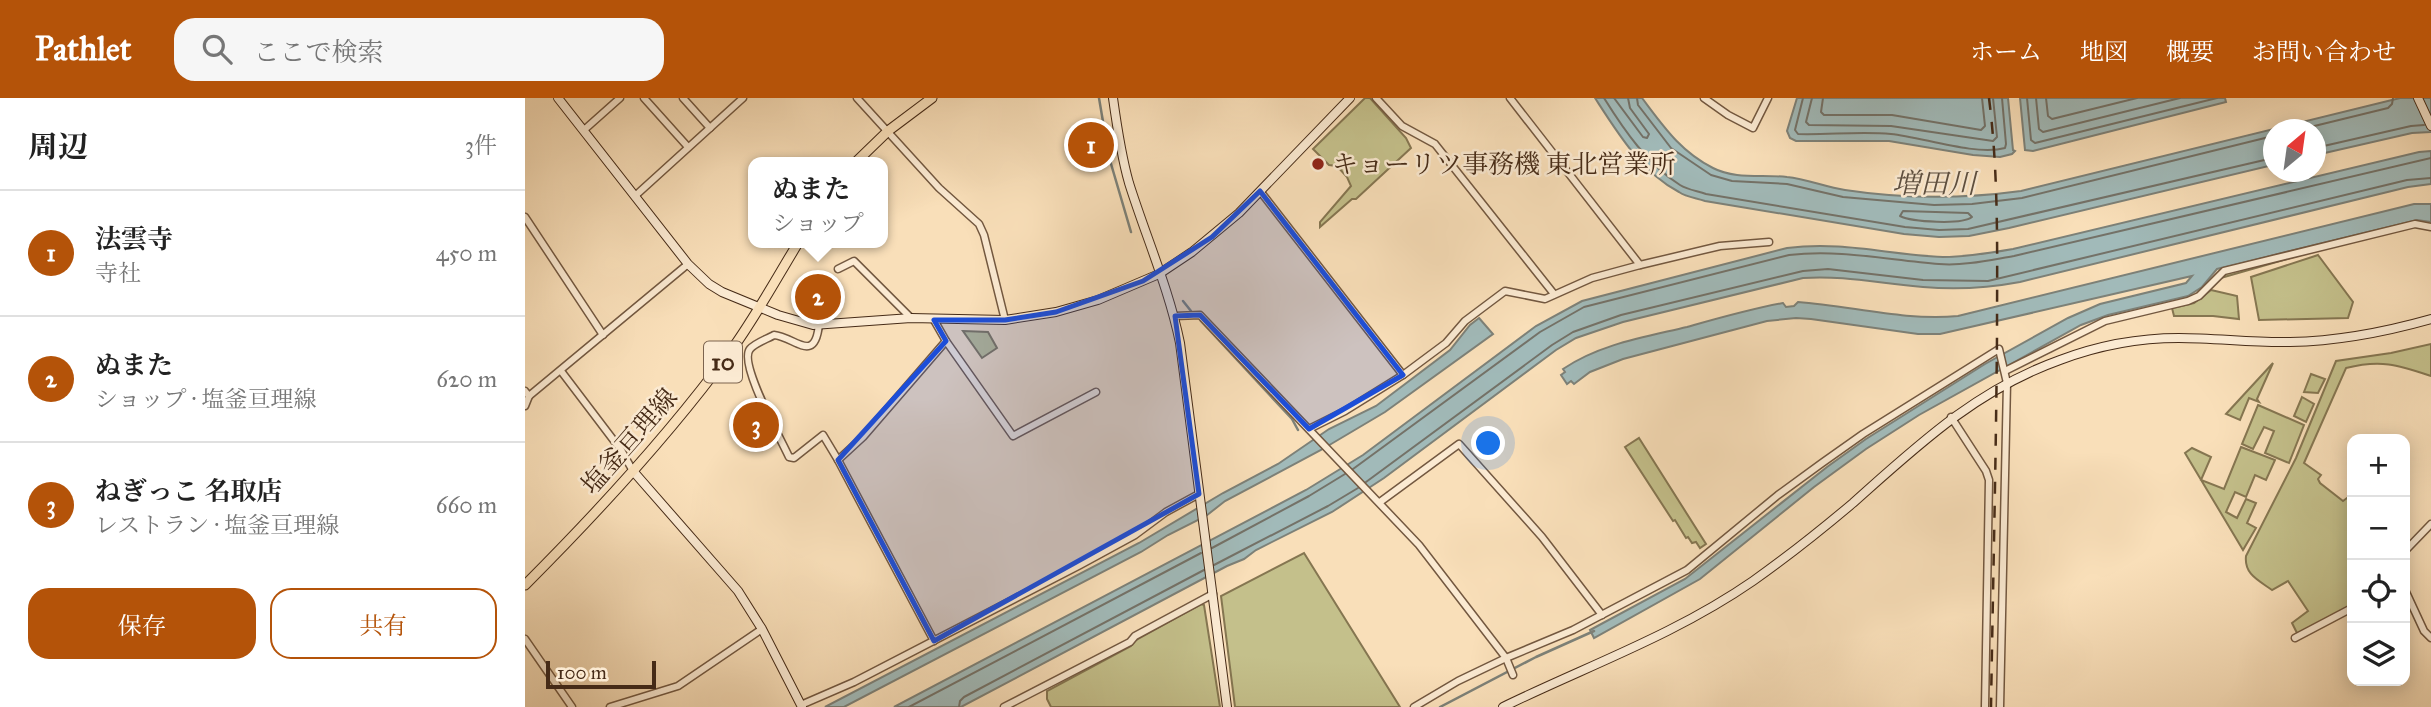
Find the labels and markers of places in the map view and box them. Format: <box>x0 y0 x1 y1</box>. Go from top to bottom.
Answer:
pin: 1 <box>1068 119 1114 171</box>
place label: キョーリツ事務機 東北営業所 <box>1332 148 1676 180</box>
marker: キョーリツ事務機 東北営業所 <box>1310 156 1326 172</box>
pin: 2 <box>795 271 841 323</box>
pin: 3 <box>733 399 779 451</box>

